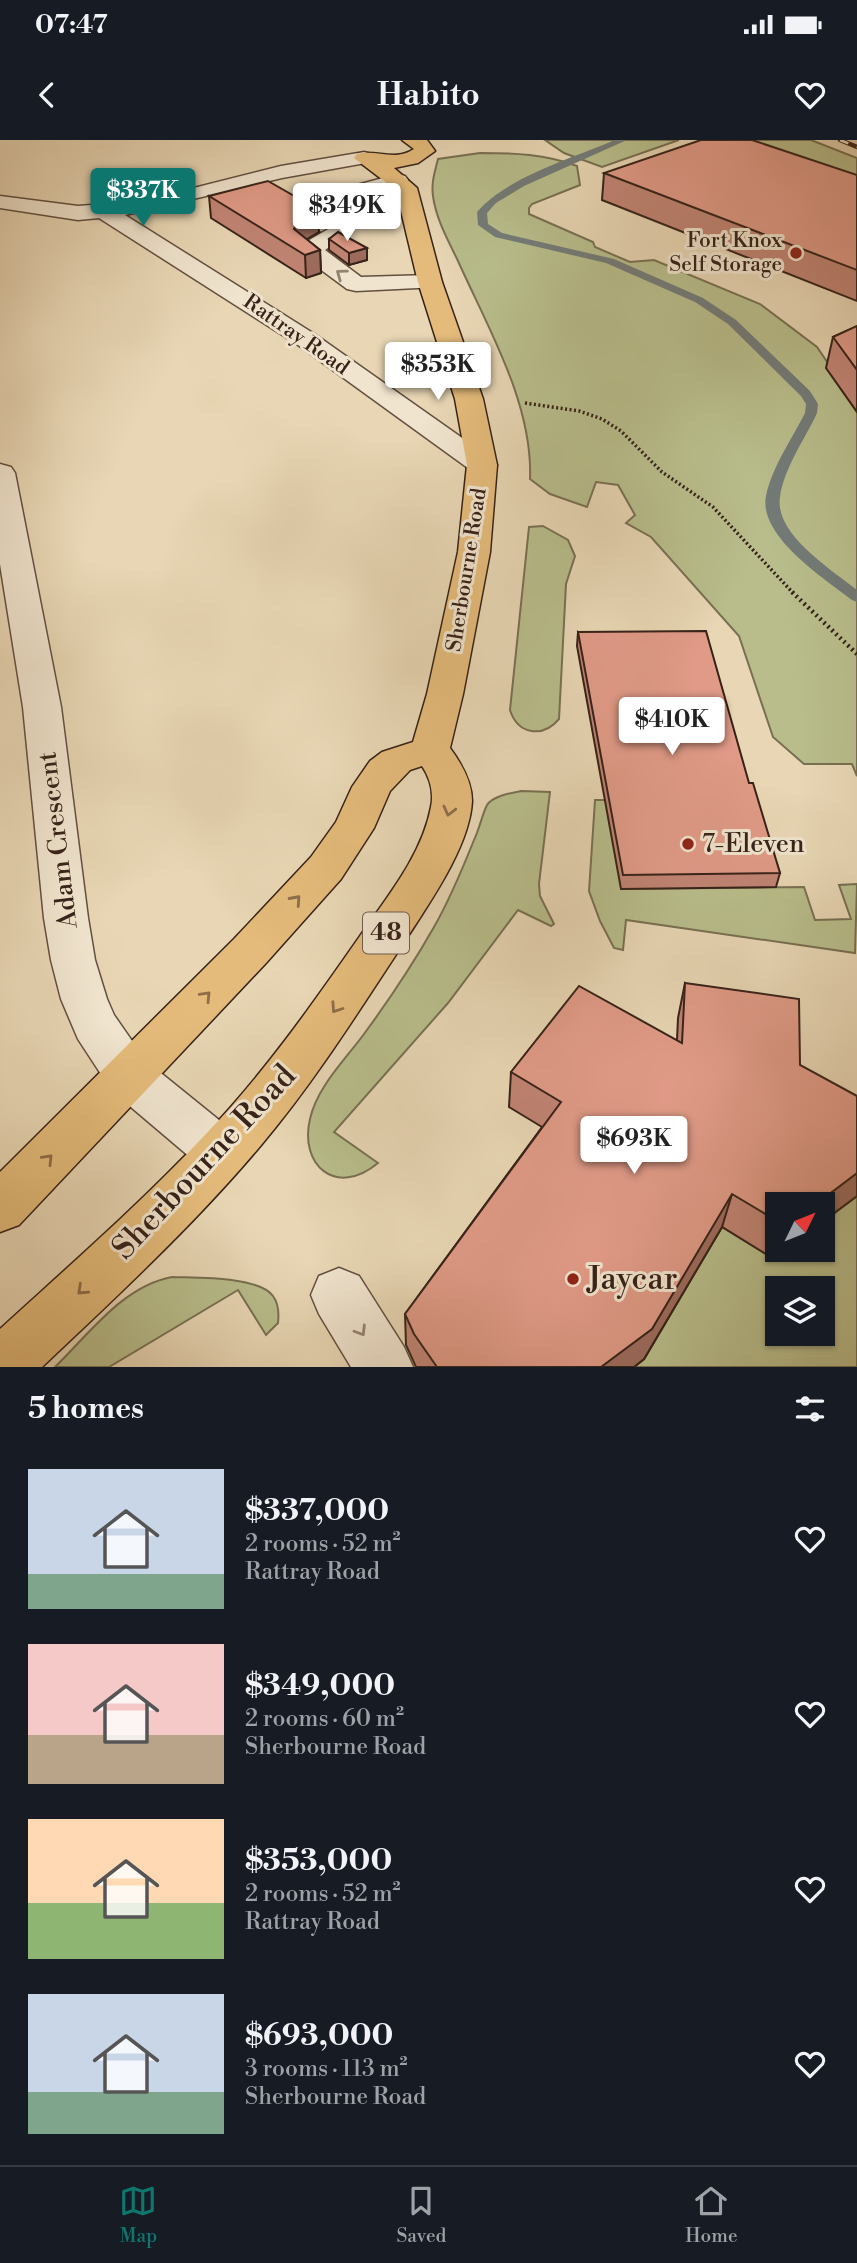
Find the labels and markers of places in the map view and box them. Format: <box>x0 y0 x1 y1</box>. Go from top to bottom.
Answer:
pin: $337K <box>94 168 192 228</box>
pin: $349K <box>298 183 396 243</box>
place label: Fort Knox Self Storage <box>669 228 782 278</box>
marker: Fort Knox Self Storage <box>788 245 804 261</box>
pin: $353K <box>389 342 487 402</box>
pin: $410K <box>623 698 721 757</box>
place label: 7-Eleven <box>702 828 804 860</box>
marker: 7-Eleven <box>680 836 696 852</box>
pin: $693K <box>585 1116 683 1176</box>
place label: Jaycar <box>586 1259 678 1299</box>
marker: Jaycar <box>565 1271 581 1287</box>

